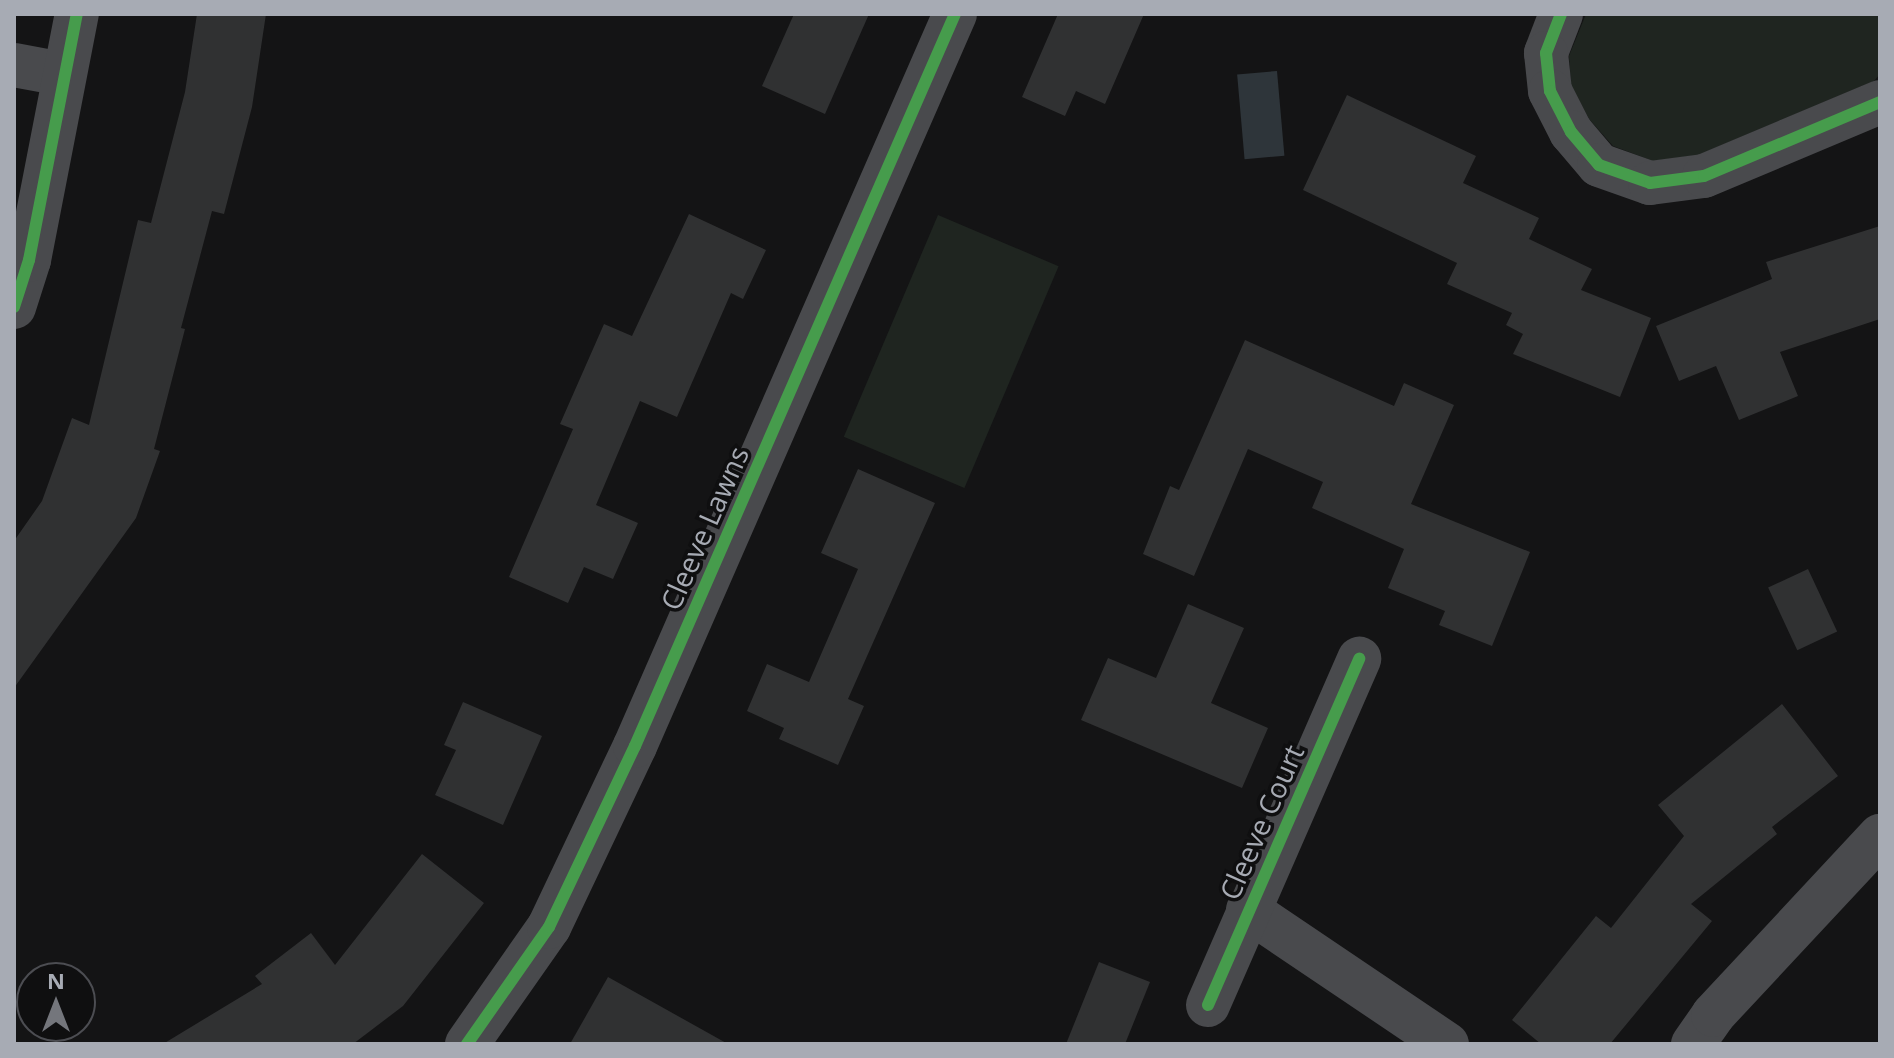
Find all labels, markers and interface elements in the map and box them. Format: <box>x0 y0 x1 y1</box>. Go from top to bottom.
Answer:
street label: Cleeve Lawns <box>653 441 755 615</box>
street label: Cleeve Court <box>1212 739 1310 905</box>
north arrow <box>16 962 96 1042</box>
text: N <box>47 965 65 995</box>

